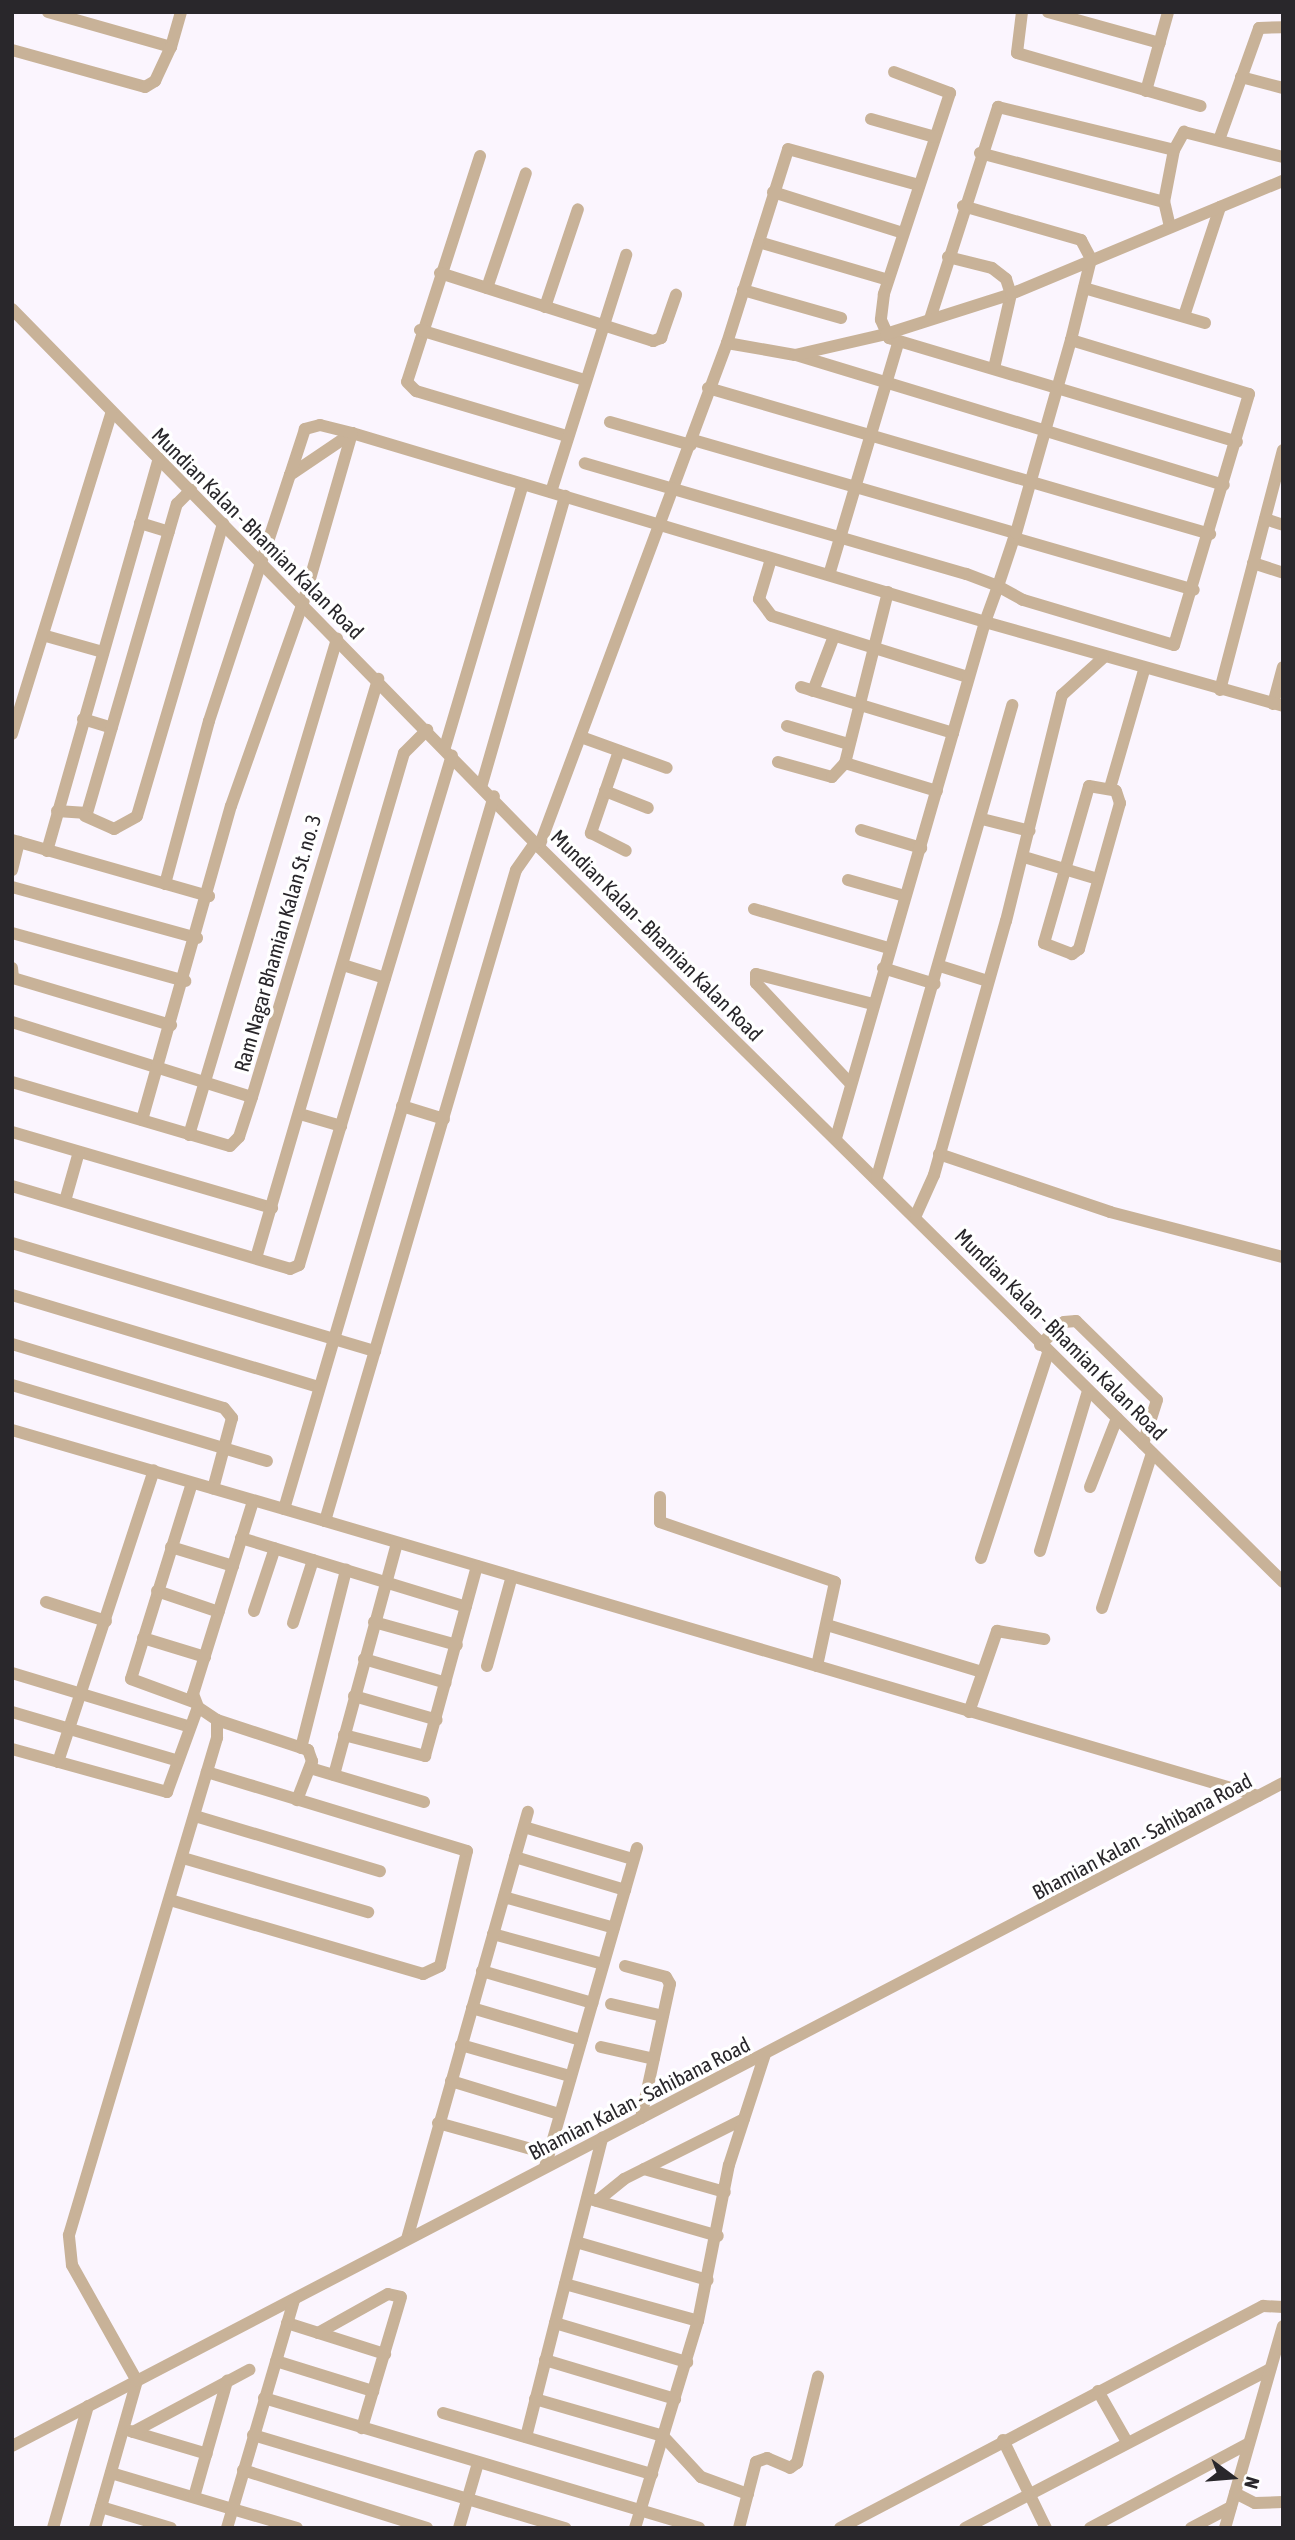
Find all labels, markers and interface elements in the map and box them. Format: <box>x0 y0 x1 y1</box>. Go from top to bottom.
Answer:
street label: Mundian Kalan - Bhamian Kalan Road <box>147 422 369 644</box>
street label: Ram Nagar Bhamian Kalan St. no. 3 <box>228 811 326 1075</box>
street label: Mundian Kalan - Bhamian Kalan Road <box>546 824 768 1046</box>
street label: Mundian Kalan - Bhamian Kalan Road <box>950 1223 1172 1445</box>
street label: Bhamian Kalan - Sahibana Road <box>1028 1767 1256 1905</box>
street label: Bhamian Kalan - Sahibana Road <box>524 2031 754 2165</box>
north arrow <box>1197 2442 1267 2512</box>
text: N <box>1240 2474 1264 2491</box>

